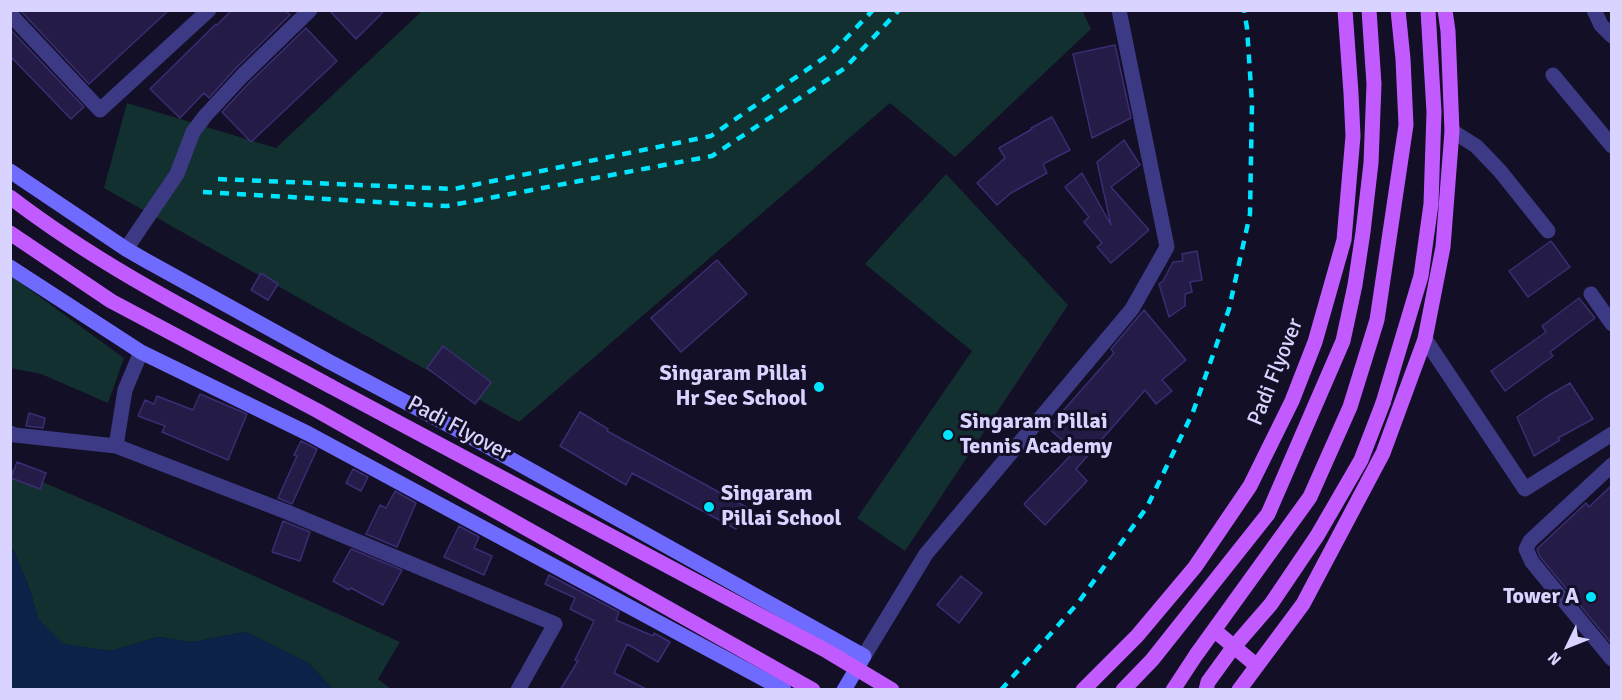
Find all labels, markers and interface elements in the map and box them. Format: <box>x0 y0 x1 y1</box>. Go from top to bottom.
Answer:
street label: Padi Flyover <box>1243 315 1309 429</box>
place label: Singaram Pillai Hr Sec School <box>660 361 807 412</box>
marker: Singaram Pillai Hr Sec School <box>812 380 826 394</box>
street label: Padi Flyover <box>403 391 515 467</box>
place label: Singaram Pillai Tennis Academy <box>960 409 1112 460</box>
marker: Singaram Pillai Tennis Academy <box>941 428 955 442</box>
place label: Singaram Pillai School <box>721 481 841 532</box>
marker: Singaram Pillai School <box>702 500 716 514</box>
place label: Tower A <box>1503 584 1579 610</box>
marker: Tower A <box>1584 590 1598 604</box>
north arrow <box>1538 616 1598 676</box>
text: N <box>1544 647 1566 669</box>

